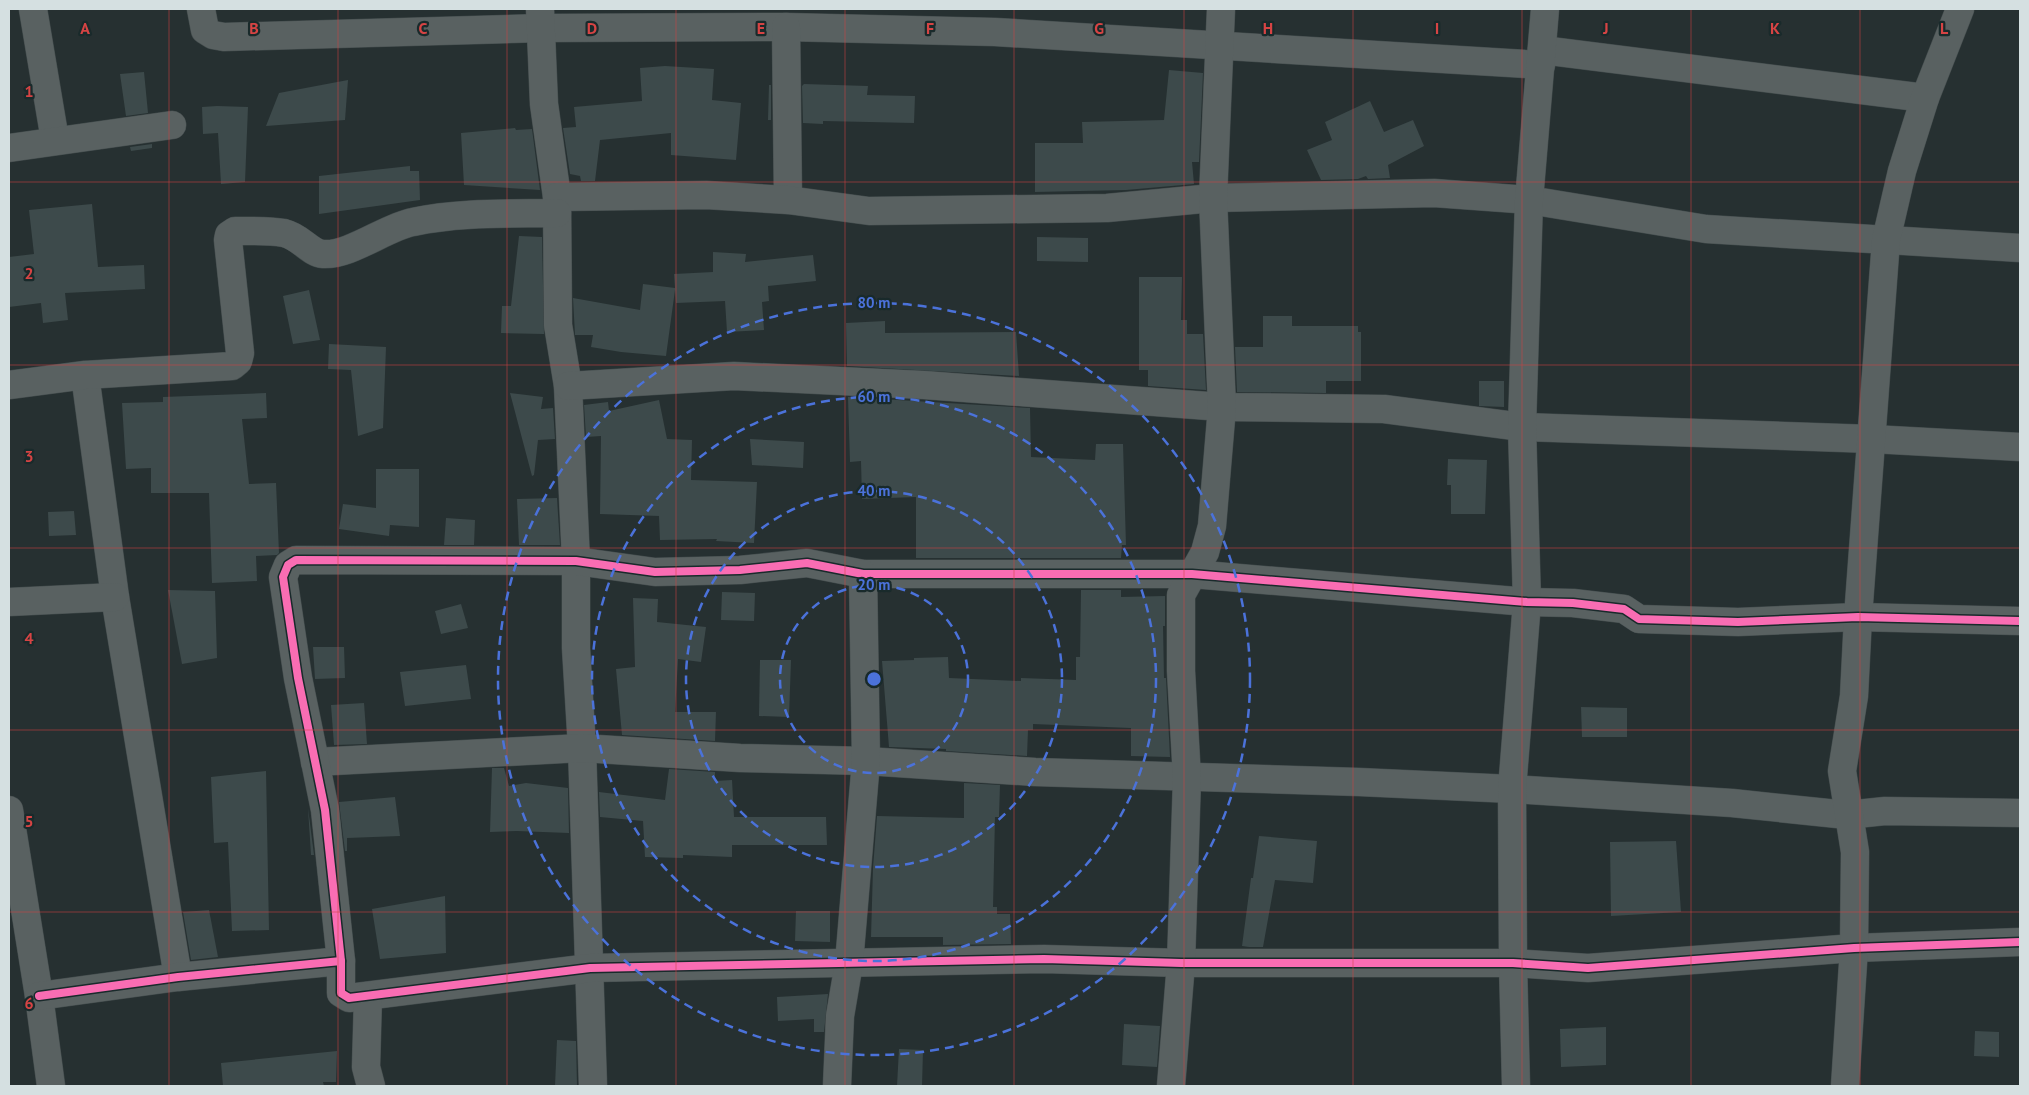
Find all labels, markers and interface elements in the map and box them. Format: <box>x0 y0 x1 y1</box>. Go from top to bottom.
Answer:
text: A <box>80 18 90 38</box>
text: B <box>249 18 259 38</box>
text: C <box>419 18 428 38</box>
text: D <box>587 18 597 38</box>
text: E <box>757 18 765 38</box>
text: F <box>926 18 934 38</box>
text: G <box>1094 18 1104 38</box>
text: H <box>1263 18 1273 38</box>
text: I <box>1435 18 1439 38</box>
text: J <box>1602 18 1609 38</box>
text: K <box>1770 18 1780 38</box>
text: L <box>1940 18 1949 38</box>
text: 1 <box>24 81 34 101</box>
text: 2 <box>24 263 34 283</box>
text: 80 m <box>858 293 890 312</box>
text: 60 m <box>858 387 890 406</box>
text: 3 <box>24 446 34 466</box>
text: 40 m <box>858 481 890 500</box>
text: 20 m <box>858 575 890 594</box>
text: 4 <box>24 628 34 648</box>
centre of rings <box>865 670 883 688</box>
text: 5 <box>24 811 34 831</box>
text: 6 <box>24 993 34 1013</box>

